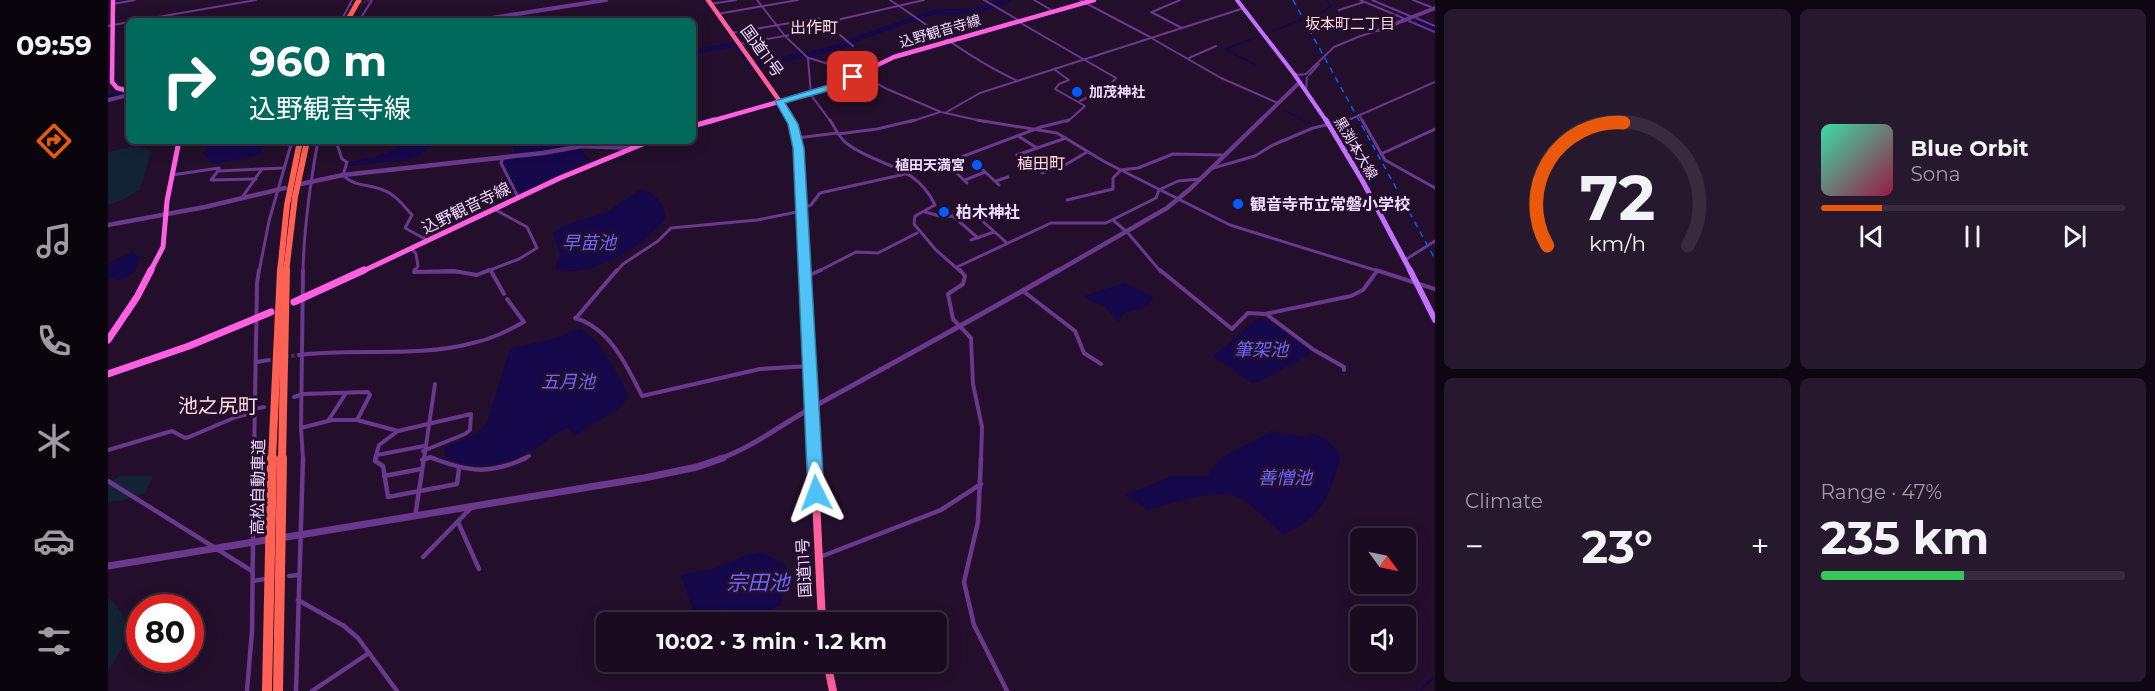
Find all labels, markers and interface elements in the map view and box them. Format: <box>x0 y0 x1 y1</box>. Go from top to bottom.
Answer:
street label: 込野観音寺線 <box>897 11 983 51</box>
district label: 坂本町二丁目 <box>1305 14 1395 33</box>
district label: 出作町 <box>790 18 838 37</box>
street label: 国道11号 <box>737 21 787 81</box>
text: 09:59 <box>16 29 92 62</box>
text: 960 m <box>249 35 387 87</box>
icon: right <box>150 42 228 120</box>
pin <box>827 51 878 102</box>
icon: arrive <box>836 60 869 93</box>
place label: 加茂神社 <box>1089 83 1145 101</box>
marker: 加茂神社 <box>1070 85 1084 99</box>
text: 込野観音寺線 <box>249 92 411 125</box>
street label: 黒渕本大線 <box>1330 113 1382 183</box>
icon: directions <box>33 120 75 162</box>
text: Blue Orbit <box>1911 135 2029 162</box>
district label: 植田町 <box>1017 154 1065 173</box>
place label: 植田天満宮 <box>895 156 965 174</box>
marker: 植田天満宮 <box>970 158 984 172</box>
text: 72 <box>1579 160 1655 236</box>
text: Sona <box>1911 162 1961 186</box>
street label: 込野観音寺線 <box>419 178 513 238</box>
place label: 観音寺市立常磐小学校 <box>1250 195 1410 214</box>
marker: 観音寺市立常磐小学校 <box>1231 197 1245 211</box>
place label: 柏木神社 <box>956 203 1020 222</box>
marker: 柏木神社 <box>937 205 951 219</box>
icon: music <box>33 220 75 262</box>
icon: previous <box>1855 220 1888 253</box>
icon: pause <box>1956 220 1989 253</box>
icon: next <box>2058 220 2091 253</box>
text: km/h <box>1589 230 1646 256</box>
water label: 早苗池 <box>562 232 618 254</box>
icon: phone <box>33 320 75 362</box>
water label: 筆架池 <box>1234 339 1290 361</box>
water label: 五月池 <box>541 371 597 393</box>
district label: 池之尻町 <box>178 394 258 418</box>
icon: climate <box>33 420 75 462</box>
street label: 高松自動車道 <box>248 439 268 535</box>
position arrow <box>784 461 848 525</box>
water label: 善憎池 <box>1258 467 1314 489</box>
text: Range · 47% <box>1821 480 1942 504</box>
text: Climate <box>1465 489 1543 513</box>
text: 235 km <box>1821 510 1989 565</box>
text: 23° <box>1582 519 1653 574</box>
icon: car <box>33 520 75 562</box>
text: − <box>1465 526 1484 566</box>
text: + <box>1751 526 1769 566</box>
north arrow <box>1350 528 1416 594</box>
map controls <box>1350 528 1416 672</box>
street label: 国道11号 <box>793 538 815 598</box>
water label: 宗田池 <box>727 570 791 595</box>
speed limit sign: 80 <box>126 594 204 672</box>
button: sound <box>1350 606 1416 672</box>
icon: filters <box>33 620 75 662</box>
text: 10:02 · 3 min · 1.2 km <box>656 628 887 655</box>

